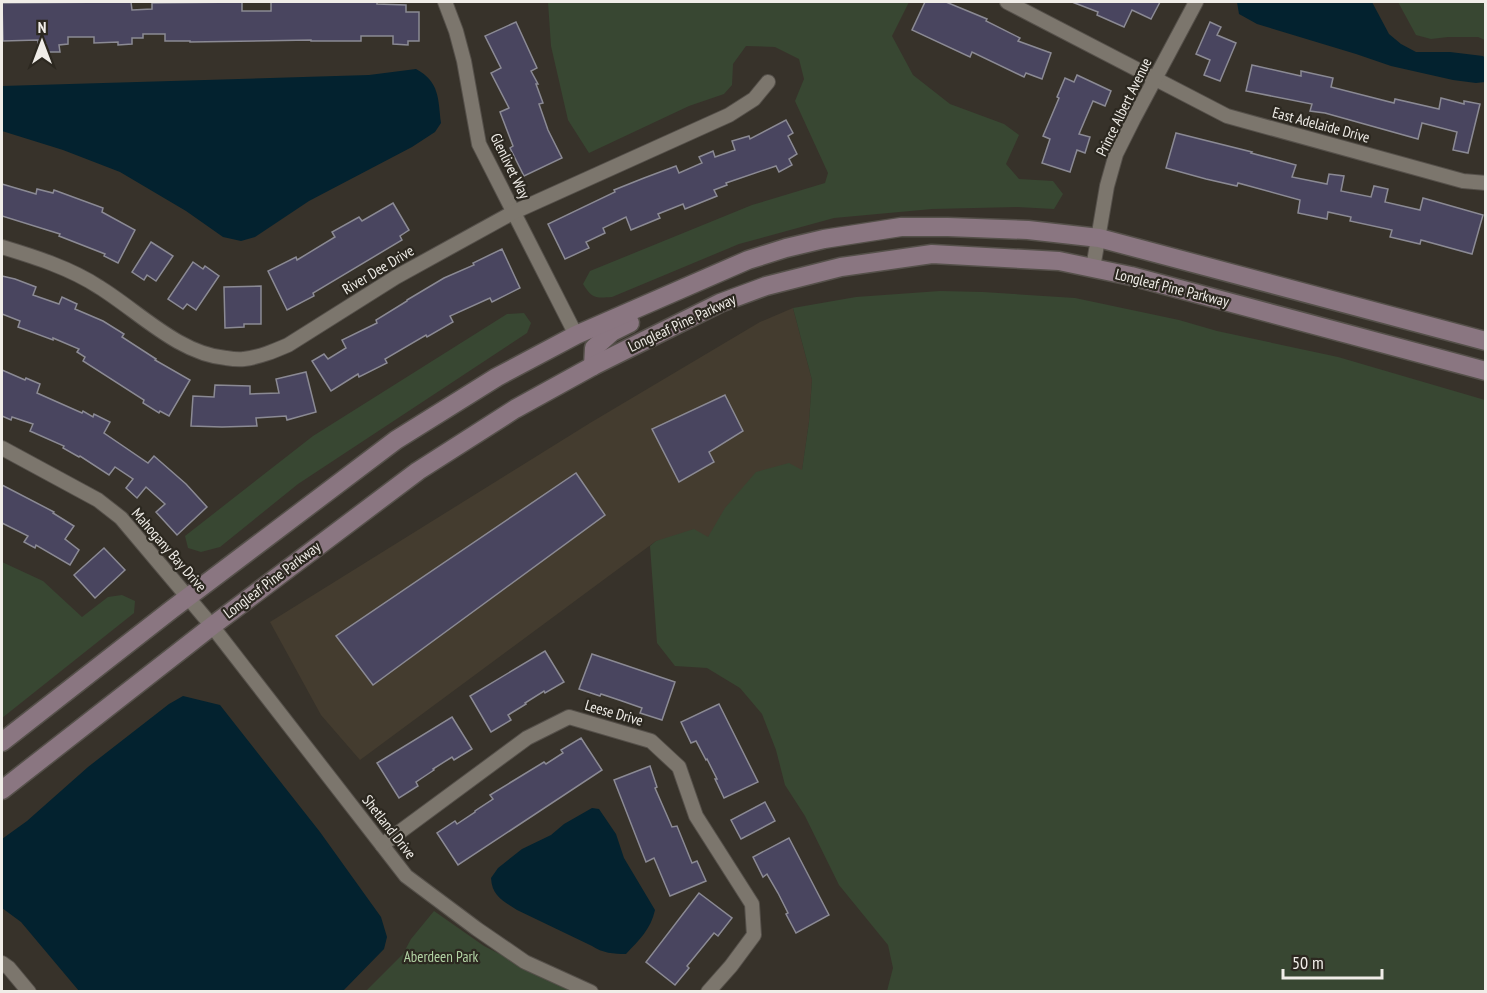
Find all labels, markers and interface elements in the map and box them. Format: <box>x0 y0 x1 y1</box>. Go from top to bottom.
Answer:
north arrow <box>12 12 72 72</box>
text: N <box>38 17 46 37</box>
street label: Prince Albert Avenue <box>1092 55 1156 159</box>
street label: East Adelaide Drive <box>1270 102 1372 147</box>
street label: Glenlivet Way <box>486 130 535 202</box>
street label: River Dee Drive <box>338 241 417 298</box>
street label: Longleaf Pine Parkway <box>1113 264 1231 311</box>
street label: Longleaf Pine Parkway <box>625 289 739 356</box>
street label: Mahogany Bay Drive <box>128 504 211 595</box>
street label: Longleaf Pine Parkway <box>219 537 324 622</box>
street label: Leese Drive <box>583 695 645 730</box>
street label: Shetland Drive <box>358 791 420 863</box>
scale bar <box>1283 942 1382 980</box>
park label: Aberdeen Park <box>404 947 479 966</box>
text: 50 m <box>1292 951 1324 974</box>

